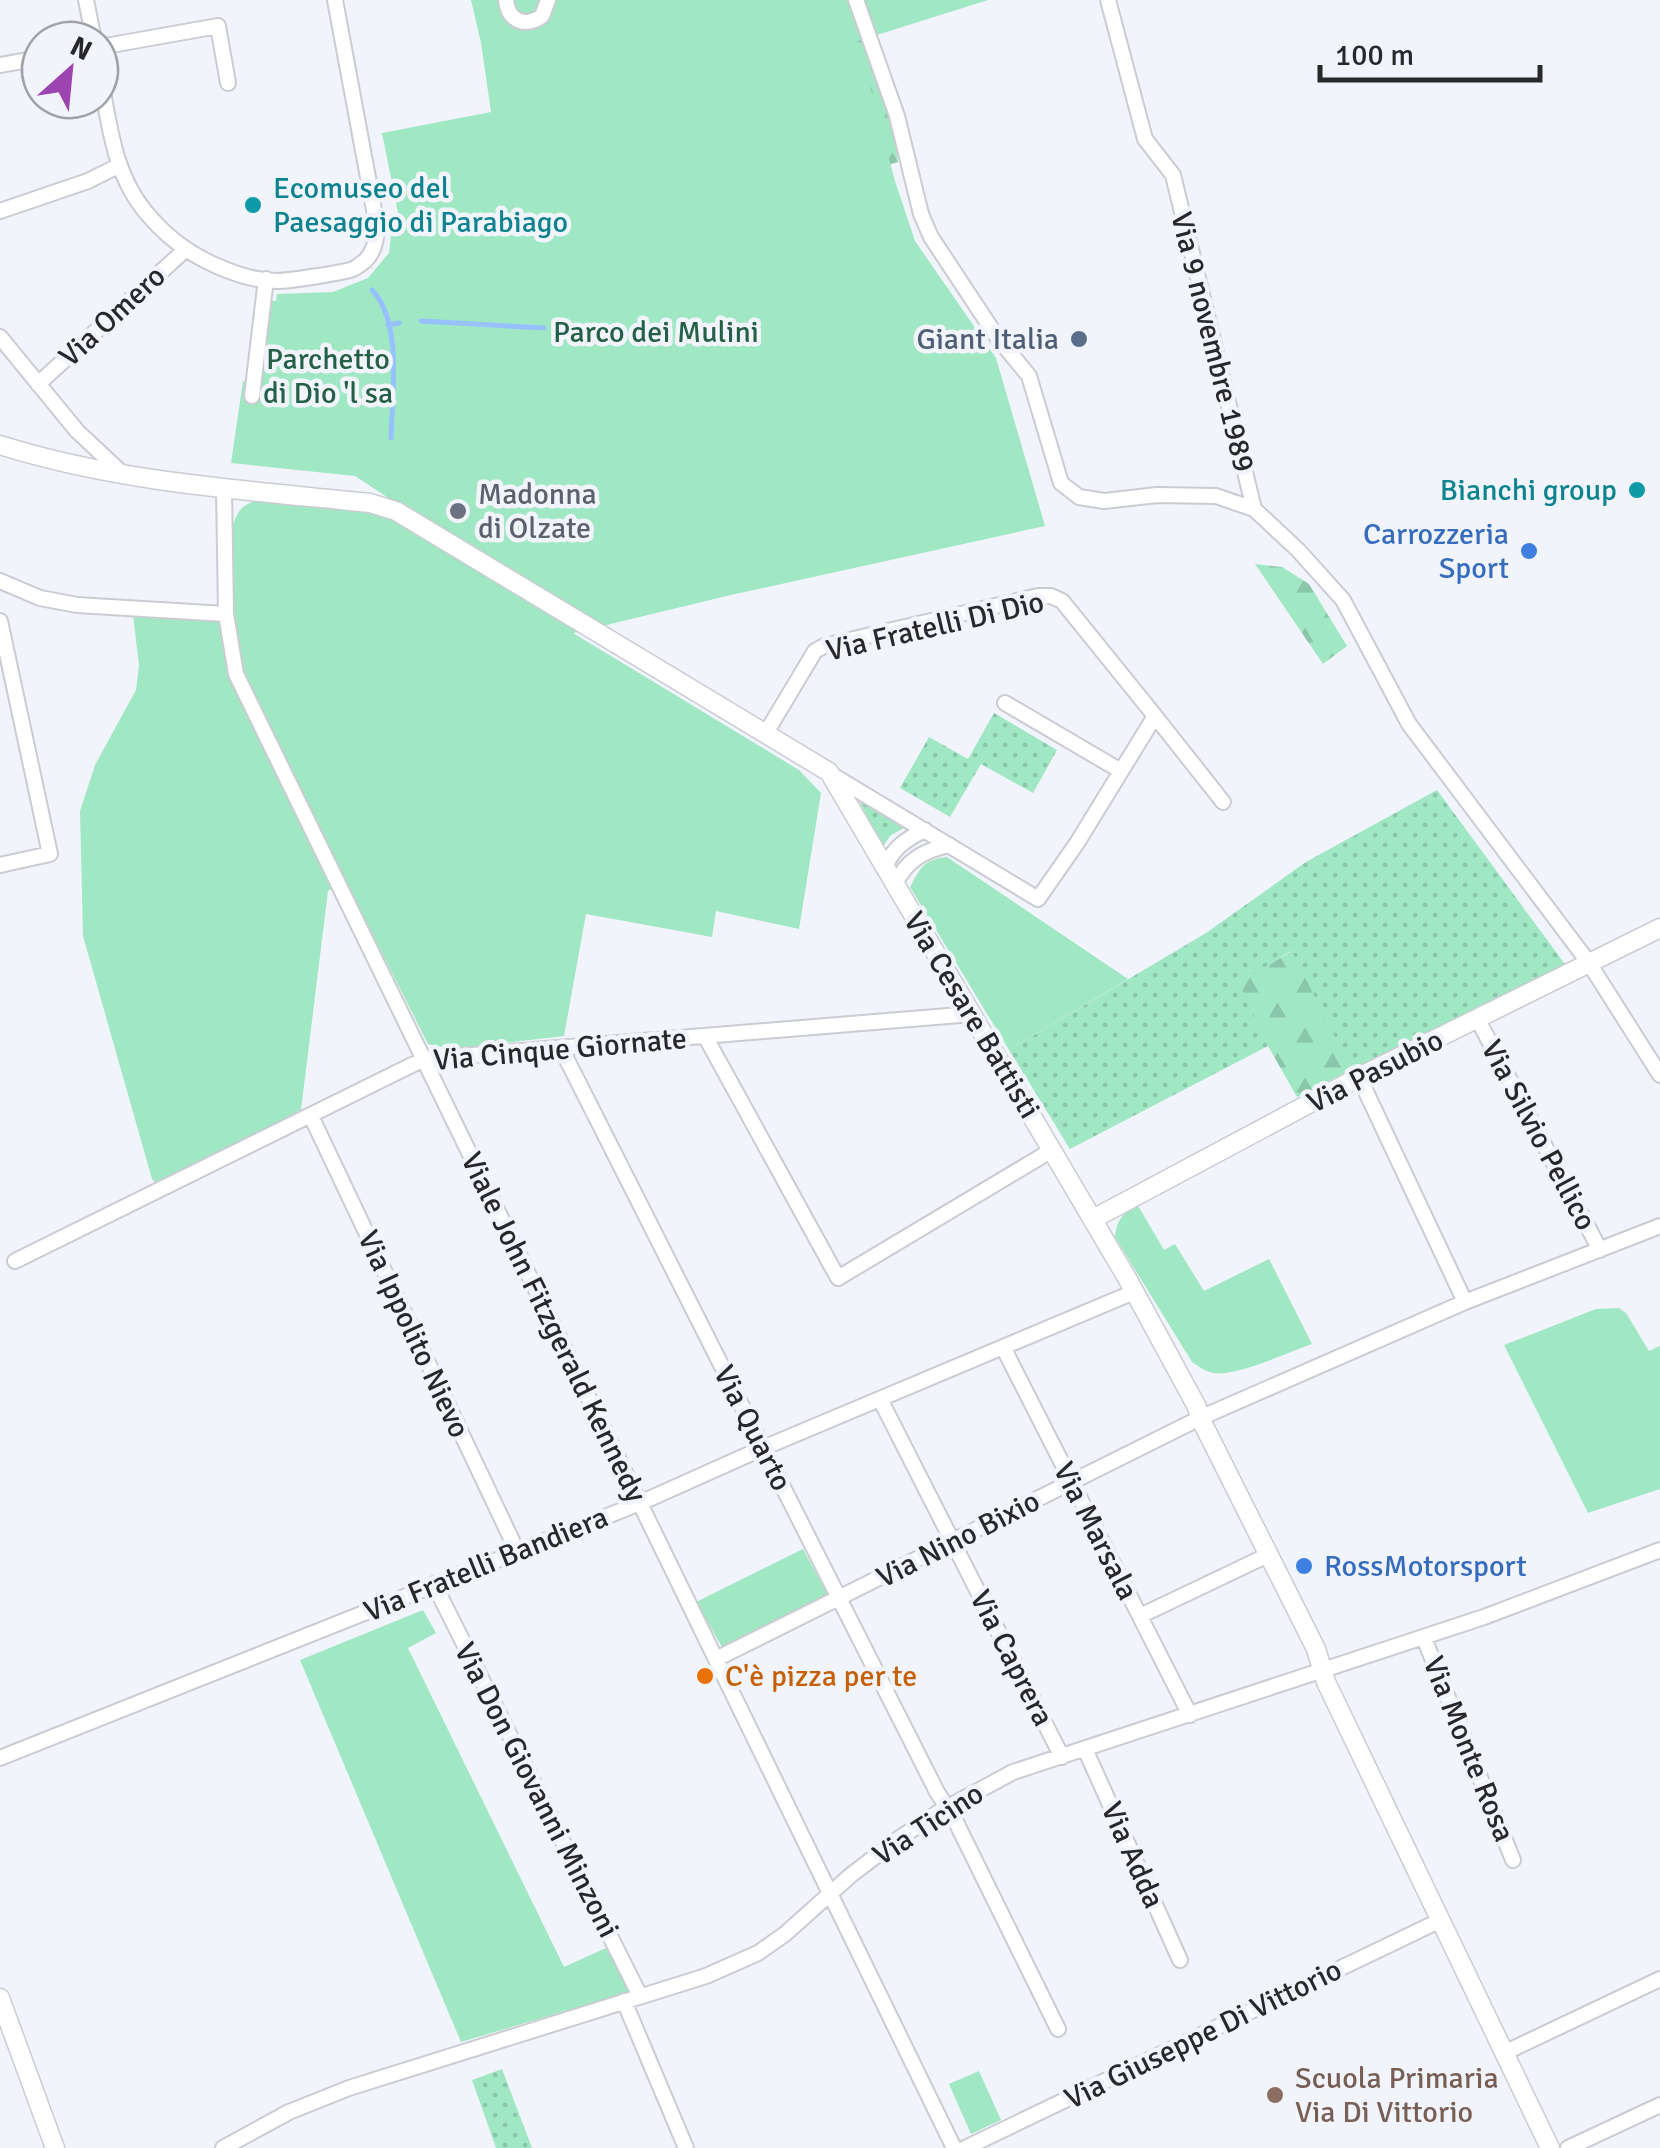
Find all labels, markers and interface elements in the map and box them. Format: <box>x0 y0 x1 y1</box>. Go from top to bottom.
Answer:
north arrow <box>20 20 120 120</box>
scale bar <box>1320 20 1540 82</box>
text: N <box>64 29 97 68</box>
text: 100 m <box>1335 37 1414 74</box>
place label: Ecomuseo del Paesaggio di Parabiago <box>273 170 568 241</box>
marker: Ecomuseo del Paesaggio di Parabiago <box>242 194 264 216</box>
street label: Via 9 novembre 1989 <box>1162 208 1263 476</box>
street label: Via Omero <box>51 258 173 375</box>
park label: Parco dei Mulini <box>553 314 759 351</box>
place label: Giant Italia <box>916 321 1059 358</box>
marker: Giant Italia <box>1068 328 1090 350</box>
park label: Parchetto di Dio 'l sa <box>263 341 393 412</box>
place label: Bianchi group <box>1440 472 1617 509</box>
place label: Madonna di Olzate <box>478 476 597 547</box>
marker: Bianchi group <box>1626 479 1648 501</box>
marker: Madonna di Olzate <box>447 500 469 522</box>
place label: Carrozzeria Sport <box>1363 516 1509 587</box>
marker: Carrozzeria Sport <box>1518 540 1540 562</box>
street label: Via Fratelli Di Dio <box>823 583 1048 670</box>
street label: Via Cesare Battisti <box>895 905 1048 1125</box>
street label: Via Cinque Giornate <box>432 1020 688 1079</box>
street label: Via Pasubio <box>1301 1021 1449 1121</box>
street label: Via Silvio Pellico <box>1473 1034 1604 1237</box>
street label: Viale John Fitzgerald Kennedy <box>453 1146 655 1508</box>
street label: Via Ippolito Nievo <box>349 1225 478 1444</box>
street label: Via Quarto <box>705 1359 800 1497</box>
street label: Via Marsala <box>1045 1456 1146 1606</box>
street label: Via Nino Bixio <box>871 1483 1046 1596</box>
street label: Via Fratelli Bandiera <box>359 1499 614 1630</box>
place label: RossMotorsport <box>1324 1548 1527 1585</box>
marker: RossMotorsport <box>1293 1555 1315 1577</box>
street label: Via Caprera <box>962 1584 1062 1732</box>
street label: Via Don Giovanni Minzoni <box>446 1637 627 1944</box>
street label: Via Monte Rosa <box>1415 1651 1523 1847</box>
place label: C'è pizza per te <box>725 1658 917 1695</box>
marker: C'è pizza per te <box>694 1665 716 1687</box>
street label: Via Ticino <box>866 1775 991 1874</box>
street label: Via Adda <box>1093 1796 1172 1914</box>
street label: Via Giuseppe Di Vittorio <box>1059 1951 1348 2118</box>
place label: Scuola Primaria Via Di Vittorio <box>1295 2060 1499 2131</box>
marker: Scuola Primaria Via Di Vittorio <box>1264 2084 1286 2106</box>

